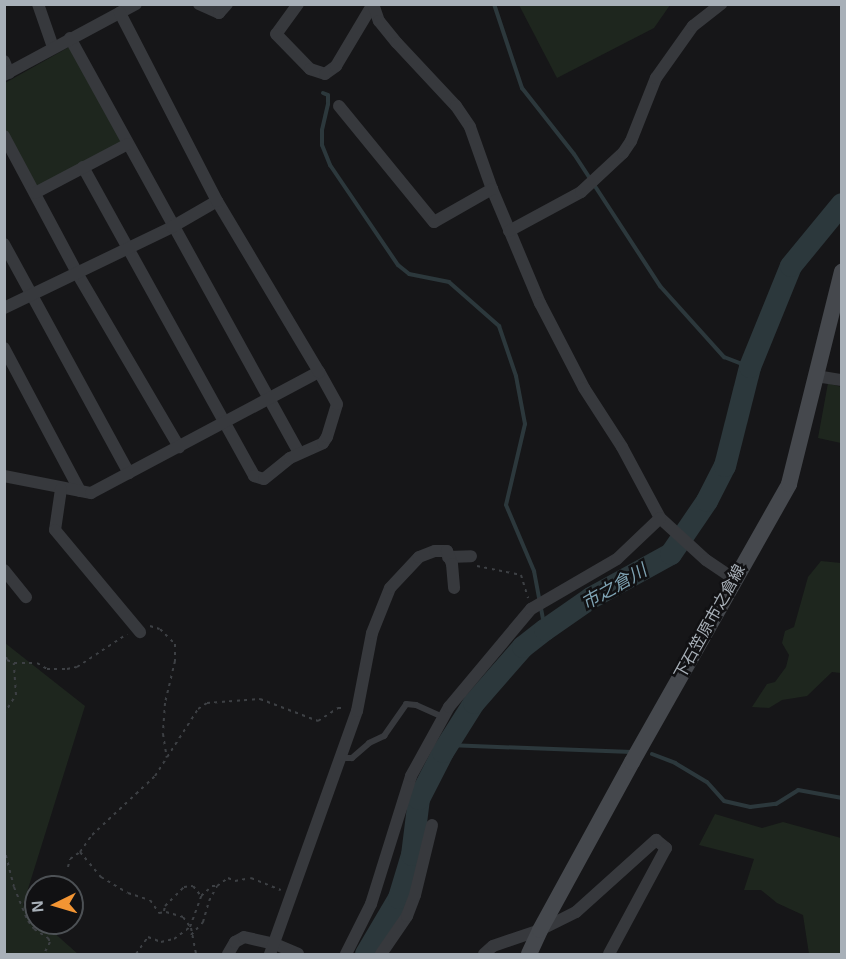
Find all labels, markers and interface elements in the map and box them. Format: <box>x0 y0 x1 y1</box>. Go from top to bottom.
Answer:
water label: 市之倉川 <box>577 560 651 614</box>
street label: 下石笠原市之倉線 <box>671 561 749 683</box>
north arrow <box>24 875 84 935</box>
text: N <box>29 900 47 913</box>

